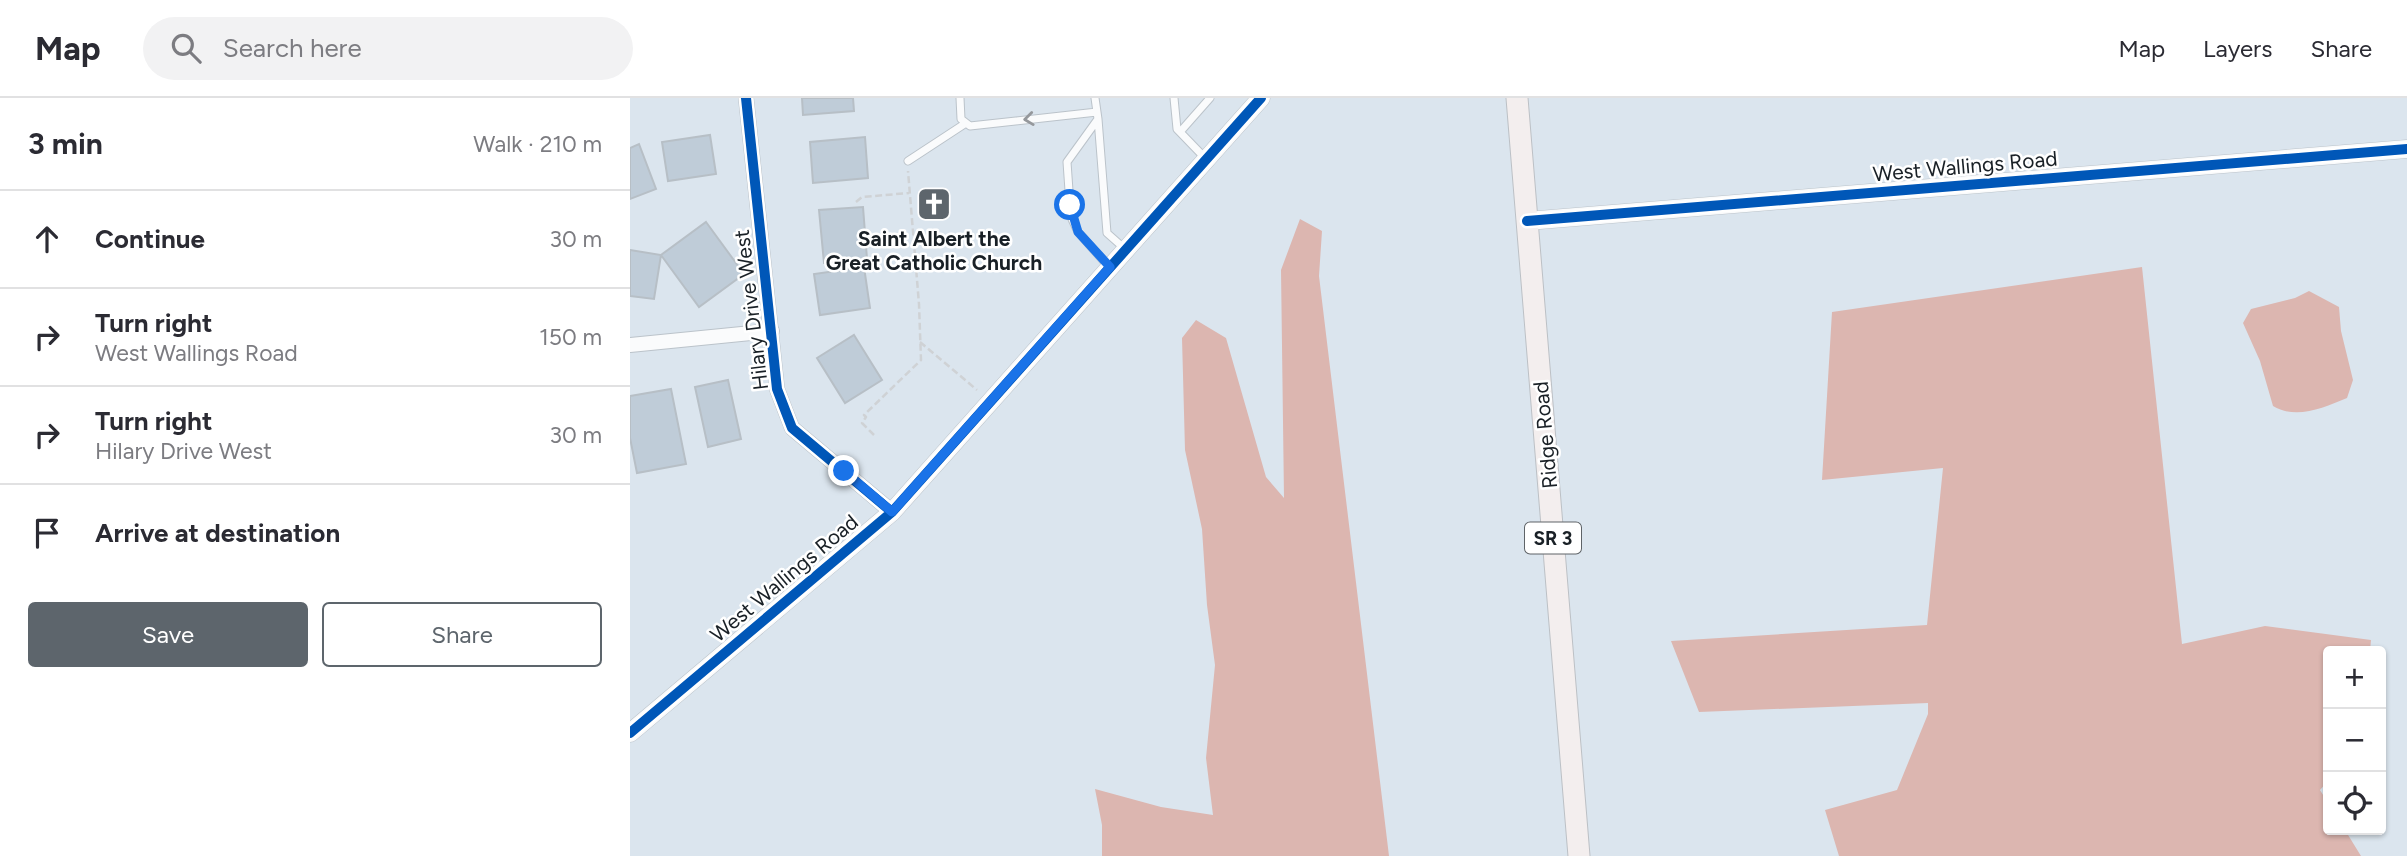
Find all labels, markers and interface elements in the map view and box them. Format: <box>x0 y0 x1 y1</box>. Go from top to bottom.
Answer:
search box <box>143 17 633 80</box>
text: Map <box>35 29 101 68</box>
icon: search <box>167 29 205 67</box>
text: Search here <box>223 32 362 64</box>
text: Map <box>2118 34 2165 63</box>
text: Layers <box>2203 34 2272 63</box>
text: Share <box>2310 34 2372 63</box>
one-way arrow <box>1024 112 1035 127</box>
text: 3 min <box>28 125 103 162</box>
text: Walk · 210 m <box>473 130 602 158</box>
street label: West Wallings Road <box>1872 145 2058 187</box>
church icon: Saint Albert the Great Catholic Church <box>915 185 953 223</box>
route start <box>1054 189 1085 220</box>
icon: ahead <box>28 220 66 258</box>
text: Continue <box>95 223 205 255</box>
text: 30 m <box>549 225 602 253</box>
place label: Saint Albert the Great Catholic Church <box>826 226 1042 275</box>
street label: Hilary Drive West <box>729 228 773 392</box>
text: Turn right <box>95 307 212 339</box>
icon: right <box>28 318 66 356</box>
text: 150 m <box>539 323 602 351</box>
text: West Wallings Road <box>95 339 298 367</box>
street label: Ridge Road <box>1528 380 1562 490</box>
text: Turn right <box>95 405 212 437</box>
icon: right <box>28 416 66 454</box>
text: 30 m <box>549 421 602 449</box>
text: Hilary Drive West <box>95 437 272 465</box>
route end <box>828 455 859 486</box>
street label: West Wallings Road <box>705 509 863 647</box>
icon: arrive <box>28 514 66 552</box>
text: Arrive at destination <box>95 517 340 549</box>
road number: SR 3 <box>1525 522 1581 554</box>
button: Save <box>28 602 308 667</box>
button: Share <box>322 602 602 667</box>
map controls <box>2323 646 2386 835</box>
button: + <box>2323 646 2386 709</box>
button: − <box>2323 709 2386 772</box>
button: locate <box>2323 772 2386 835</box>

